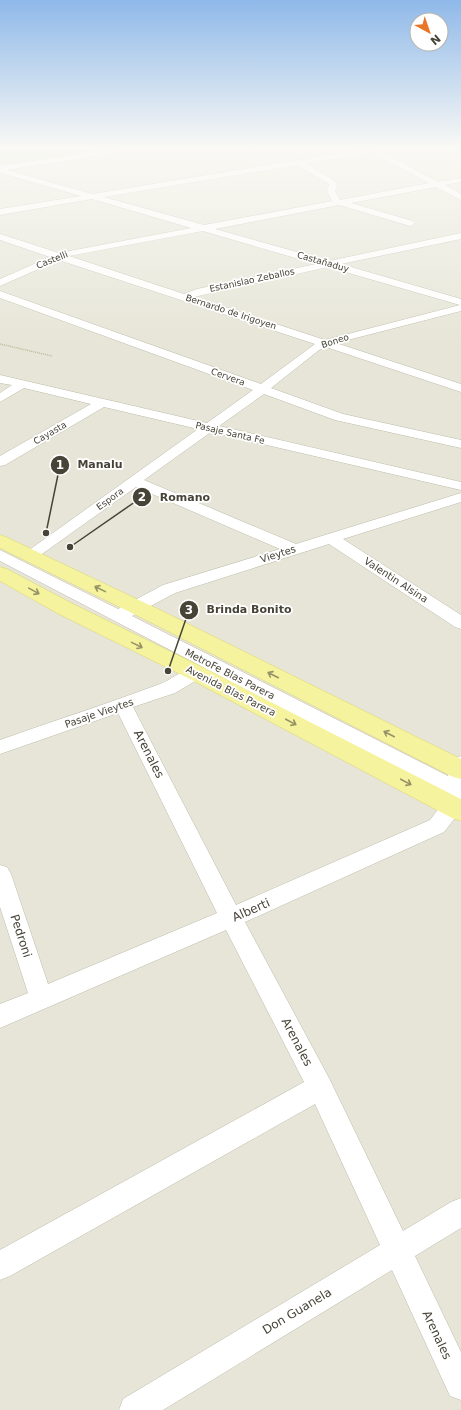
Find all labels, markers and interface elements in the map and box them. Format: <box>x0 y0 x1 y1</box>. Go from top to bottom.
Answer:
north arrow <box>409 12 449 52</box>
text: N <box>427 31 443 47</box>
street label: Castelli <box>35 249 69 271</box>
street label: Castañaduy <box>296 250 351 274</box>
street label: Estanislao Zeballos <box>208 266 296 294</box>
street label: Bernardo de Irigoyen <box>184 293 278 331</box>
street label: Boneo <box>320 332 351 350</box>
street label: Cervera <box>210 366 246 388</box>
street label: Cayasta <box>32 420 68 446</box>
street label: Pasaje Santa Fe <box>194 420 266 446</box>
callout: Manalu <box>50 453 131 476</box>
text: 1 <box>56 458 64 472</box>
text: Manalu <box>77 458 123 471</box>
callout: Romano <box>132 485 218 508</box>
street label: Espora <box>95 486 125 512</box>
text: 2 <box>138 490 146 504</box>
text: Romano <box>160 491 211 504</box>
street label: Vieytes <box>259 543 297 565</box>
street label: Valentin Alsina <box>362 555 430 605</box>
one-way arrow <box>94 585 106 592</box>
one-way arrow <box>28 588 40 596</box>
callout: Brinda Bonito <box>179 598 300 621</box>
text: 3 <box>185 603 193 617</box>
text: Brinda Bonito <box>207 603 292 616</box>
one-way arrow <box>131 642 143 649</box>
street label: MetroFe Blas Parera <box>183 647 277 701</box>
street label: Avenida Blas Parera <box>184 664 278 718</box>
one-way arrow <box>267 671 279 678</box>
street label: Pasaje Vieytes <box>63 696 135 730</box>
one-way arrow <box>285 719 297 727</box>
street label: Arenales <box>131 728 167 780</box>
one-way arrow <box>383 729 395 737</box>
one-way arrow <box>400 779 412 787</box>
street label: Alberti <box>230 896 272 924</box>
street label: Pedroni <box>7 913 35 959</box>
street label: Arenales <box>279 1016 315 1068</box>
street label: Don Guanela <box>260 1285 334 1337</box>
street label: Arenales <box>420 1308 454 1362</box>

